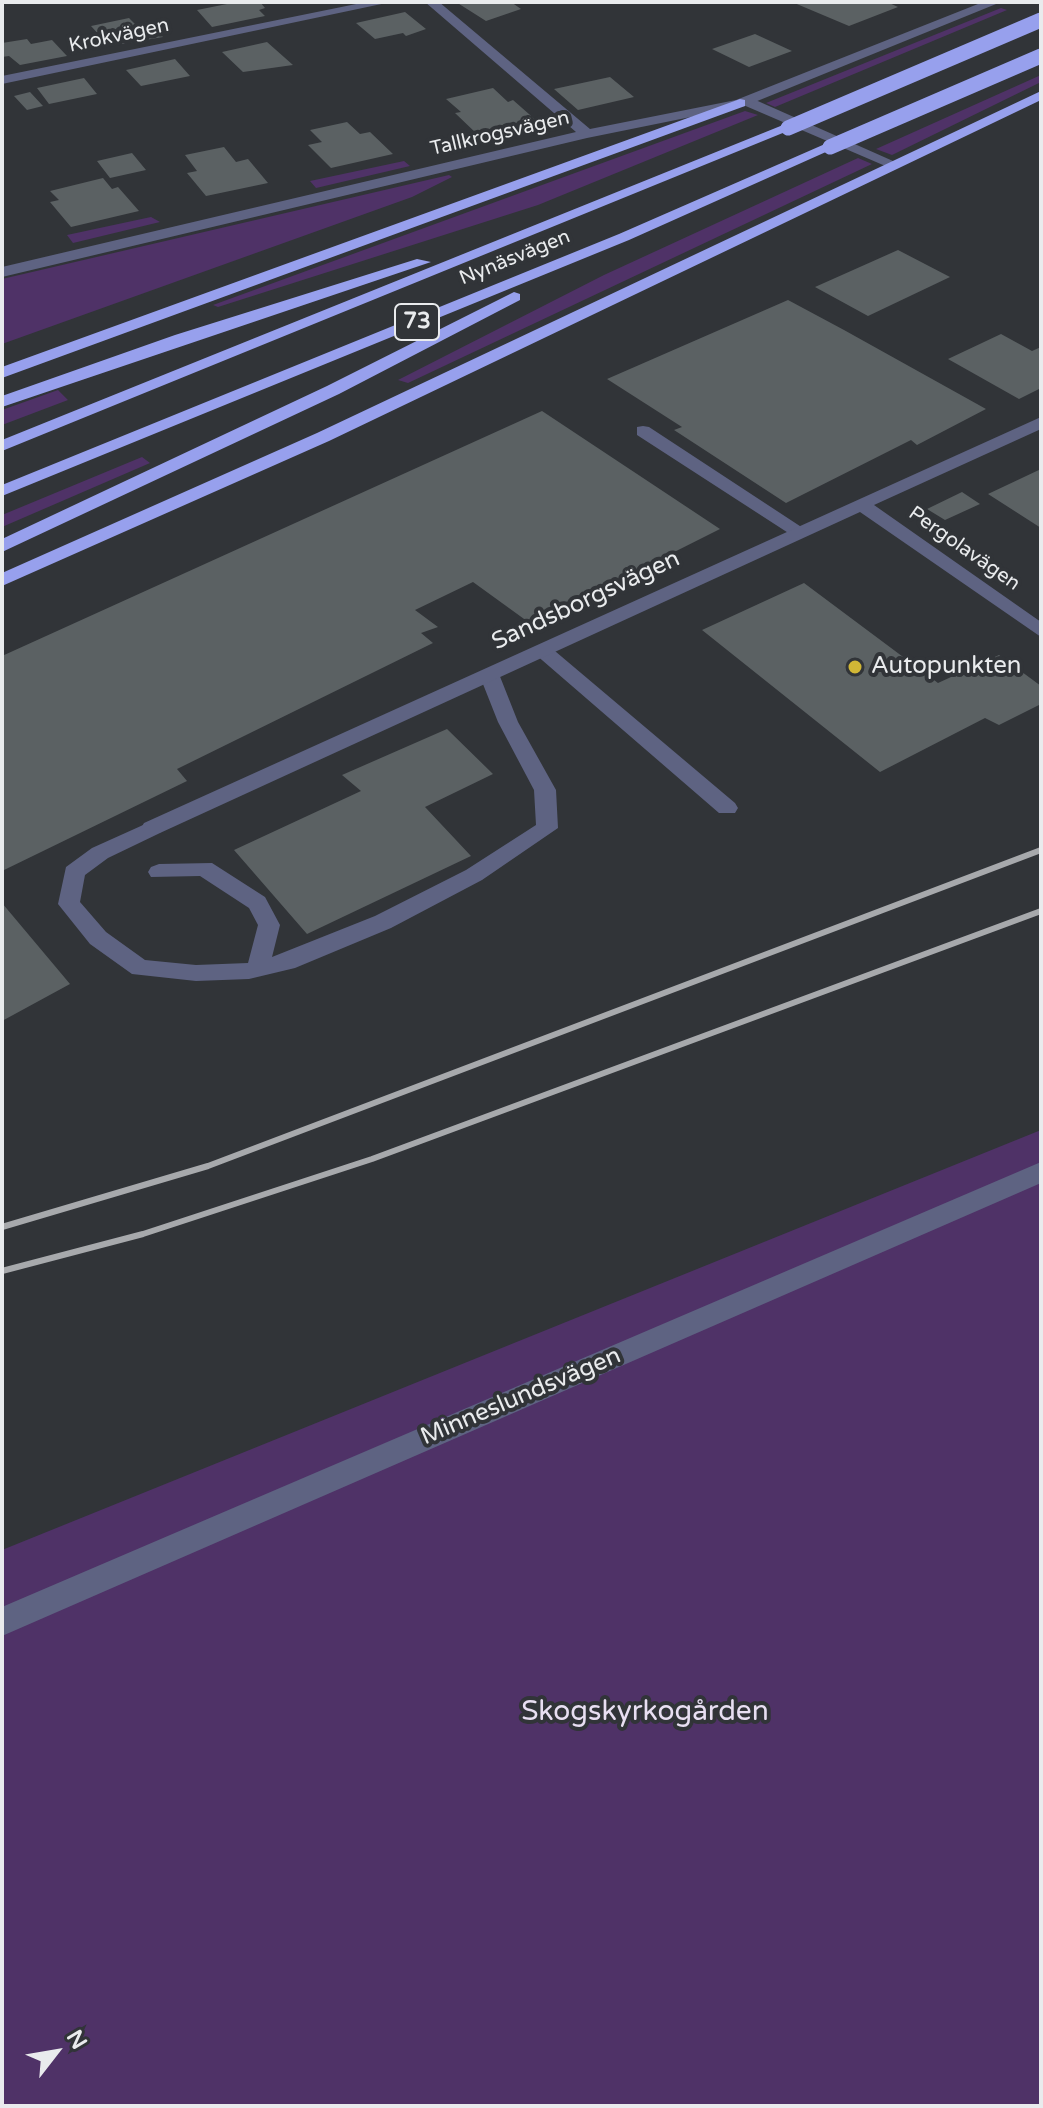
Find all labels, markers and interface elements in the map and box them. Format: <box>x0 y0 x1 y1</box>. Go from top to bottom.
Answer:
street label: Krokvägen <box>67 14 171 58</box>
street label: Tallkrogsvägen <box>428 106 572 162</box>
street label: Nynäsvägen <box>456 225 574 291</box>
road number: 73 <box>395 304 439 340</box>
street label: Pergolavägen <box>904 502 1024 596</box>
street label: Sandsborgsvägen <box>487 545 685 657</box>
place label: Autopunkten <box>871 653 1021 681</box>
marker: Autopunkten <box>846 658 864 676</box>
street label: Minneslundsvägen <box>417 1342 625 1452</box>
park label: Skogskyrkogården <box>521 1696 769 1730</box>
north arrow <box>16 2012 96 2092</box>
text: N <box>61 2025 92 2054</box>

